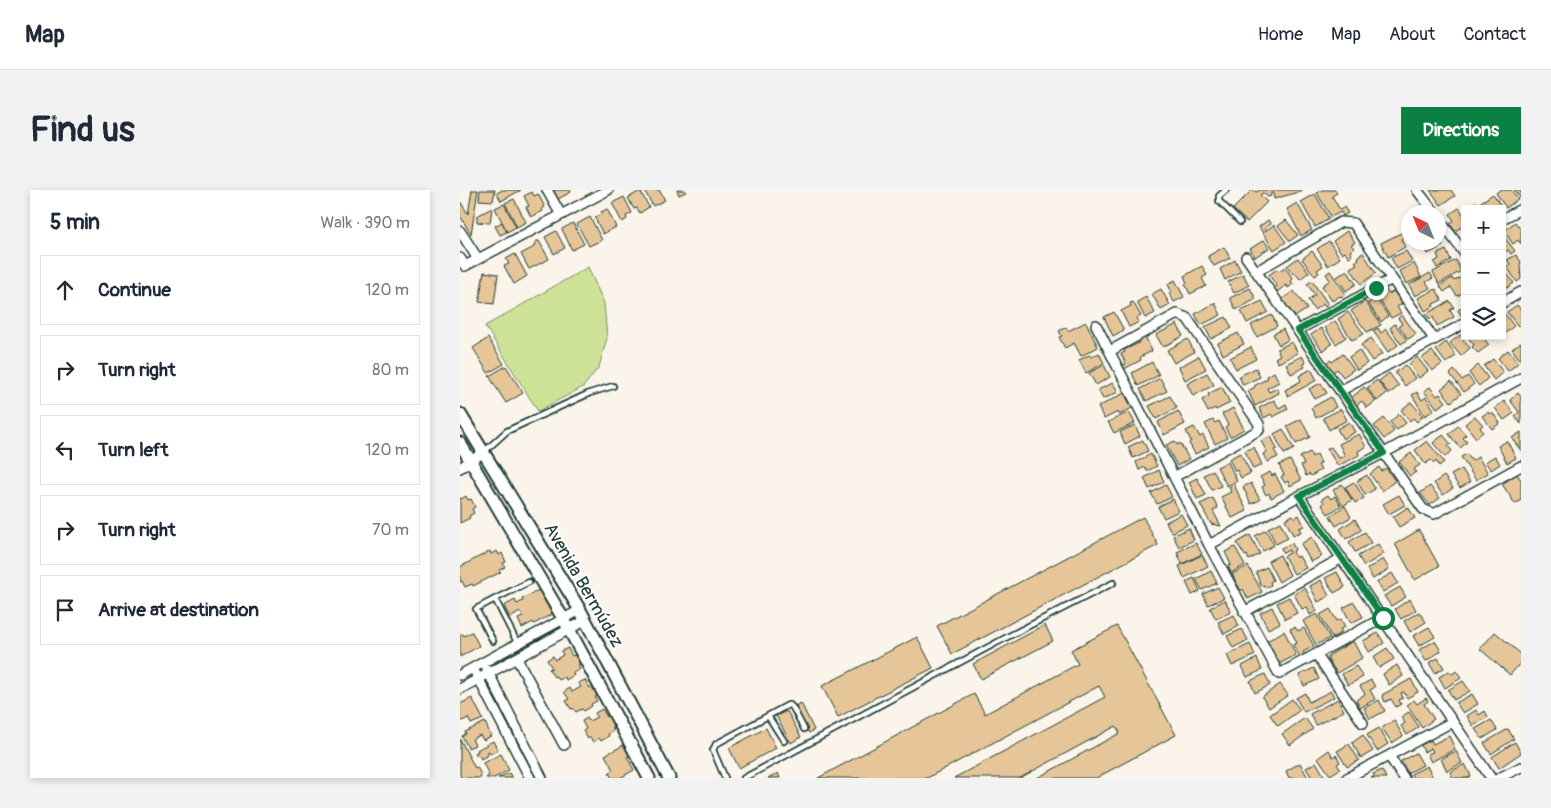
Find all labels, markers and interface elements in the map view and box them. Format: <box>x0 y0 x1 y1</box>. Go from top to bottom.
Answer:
text: Map <box>25 20 65 49</box>
text: Home <box>1258 23 1303 46</box>
text: Map <box>1331 23 1361 46</box>
text: About <box>1389 23 1435 46</box>
text: Contact <box>1463 23 1526 46</box>
button: Directions <box>1401 107 1521 154</box>
text: Find us <box>30 108 135 152</box>
north arrow <box>1401 205 1446 250</box>
map controls <box>1461 205 1506 340</box>
button: + <box>1461 205 1506 250</box>
text: 5 min <box>50 209 100 236</box>
text: Walk · 390 m <box>321 213 410 233</box>
button: − <box>1461 250 1506 295</box>
icon: ahead <box>51 276 79 304</box>
route end <box>1365 277 1388 300</box>
text: Continue <box>98 278 171 302</box>
text: 120 m <box>365 280 409 300</box>
button: layers <box>1461 295 1506 340</box>
icon: right <box>51 356 79 384</box>
text: Turn right <box>98 358 176 382</box>
text: 80 m <box>372 360 409 380</box>
icon: left <box>51 436 79 464</box>
text: Turn left <box>98 438 168 462</box>
text: 120 m <box>365 440 409 460</box>
icon: right <box>51 516 79 544</box>
text: Turn right <box>98 518 176 542</box>
street label: Avenida Bermúdez <box>539 519 628 652</box>
text: 70 m <box>372 520 409 540</box>
icon: arrive <box>51 596 79 624</box>
text: Arrive at destination <box>98 598 259 622</box>
route start <box>1372 607 1395 630</box>

